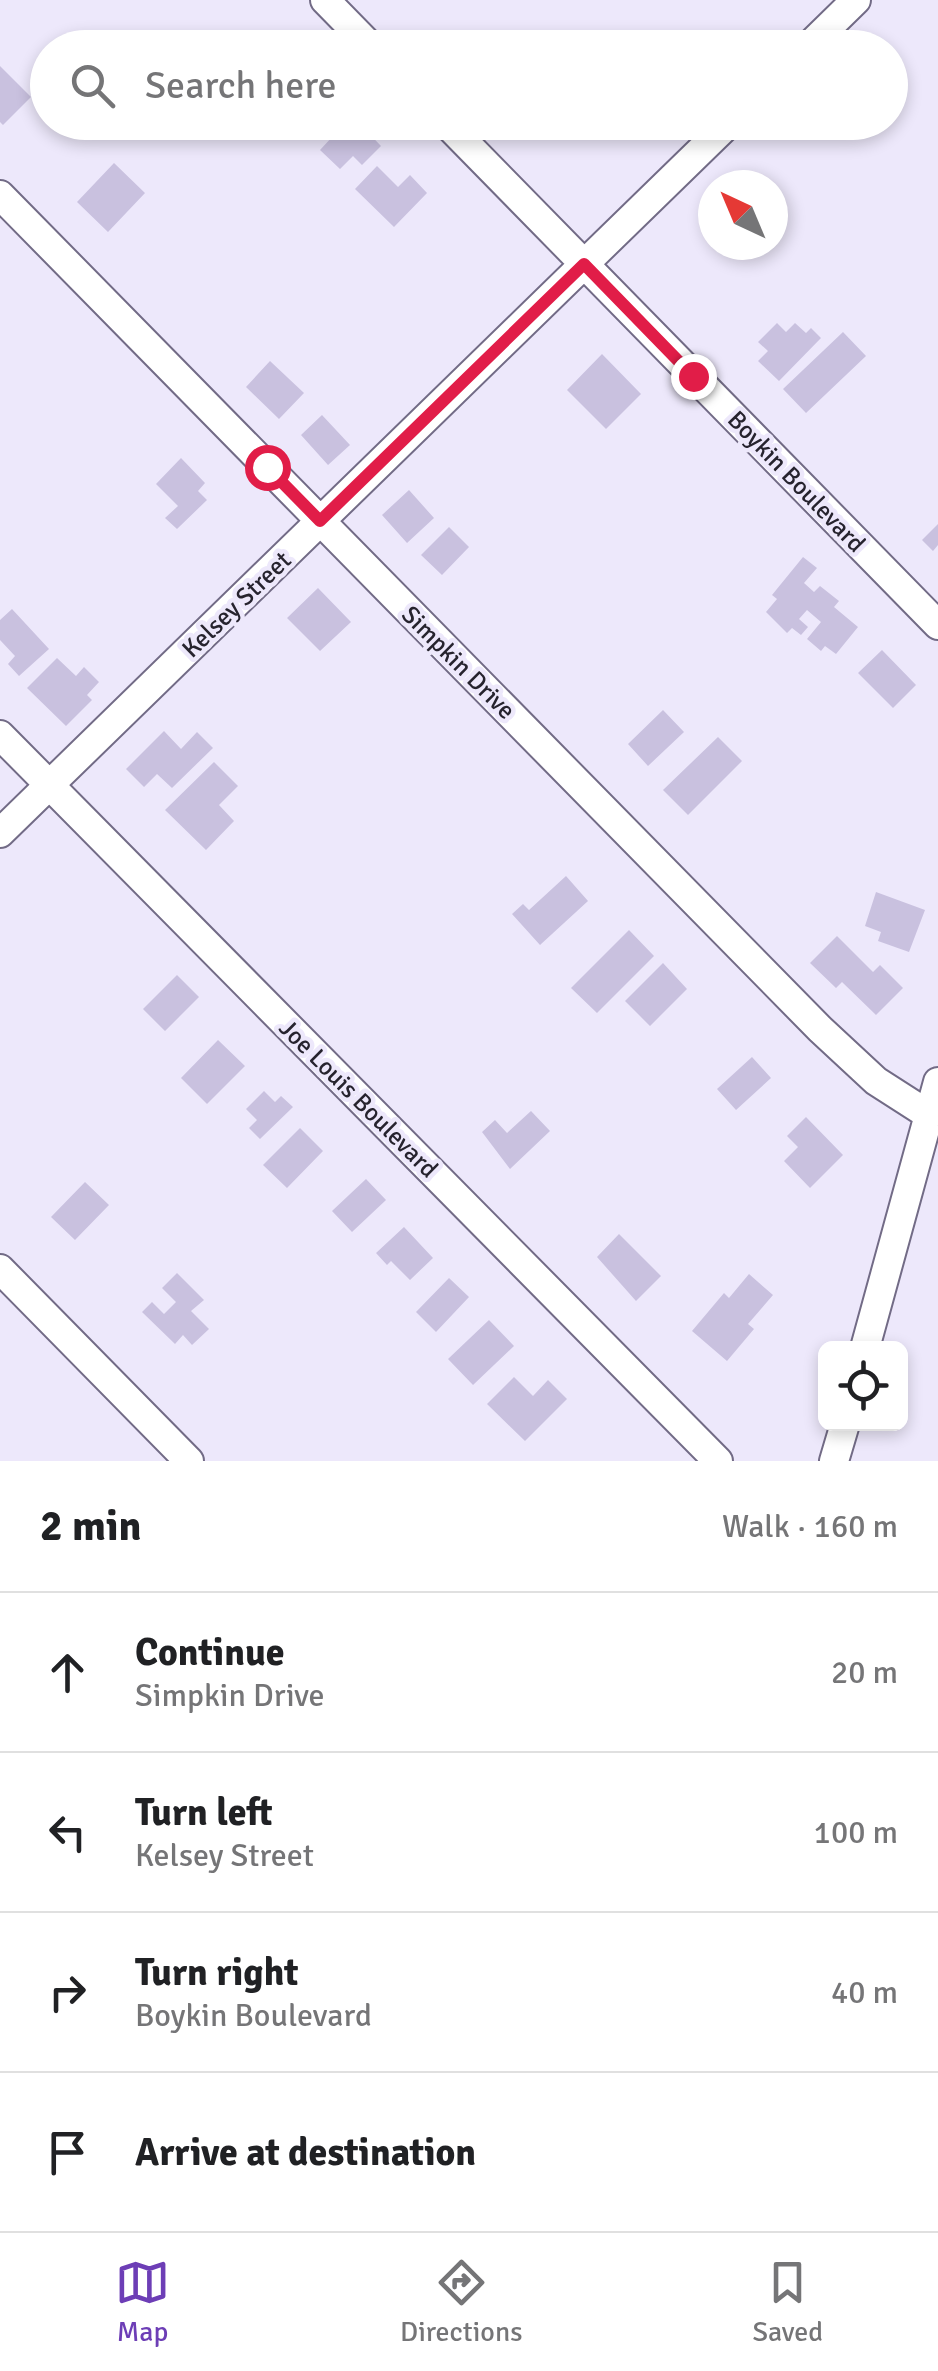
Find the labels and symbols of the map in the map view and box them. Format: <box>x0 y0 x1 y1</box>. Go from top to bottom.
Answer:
north arrow <box>698 170 788 260</box>
route end <box>671 354 717 400</box>
street label: Boykin Boulevard <box>721 404 872 559</box>
route start <box>245 445 291 491</box>
street label: Kelsey Street <box>175 544 298 664</box>
street label: Simpkin Drive <box>395 599 522 726</box>
street label: Joe Louis Boulevard <box>273 1013 444 1184</box>

